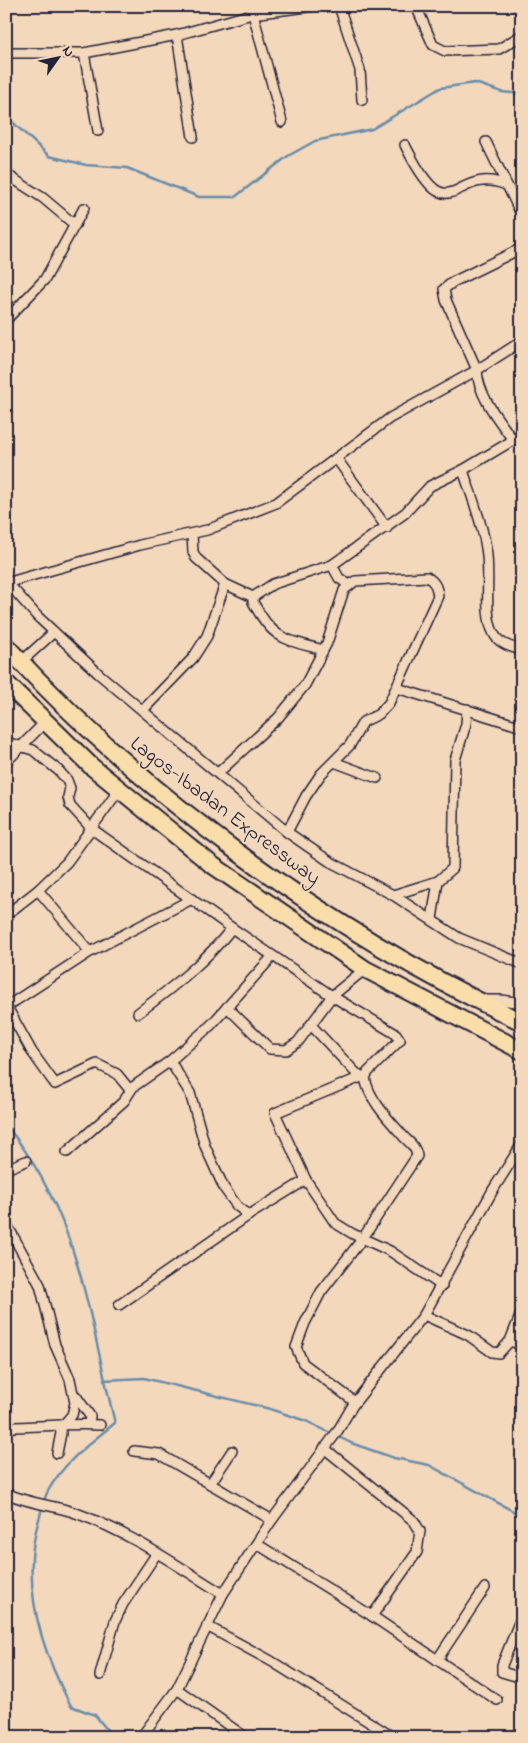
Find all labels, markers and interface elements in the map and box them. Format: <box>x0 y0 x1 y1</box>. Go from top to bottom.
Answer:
north arrow <box>32 32 82 82</box>
text: N <box>56 42 79 61</box>
street label: Lagos-Ibadan Expressway <box>122 730 326 895</box>

